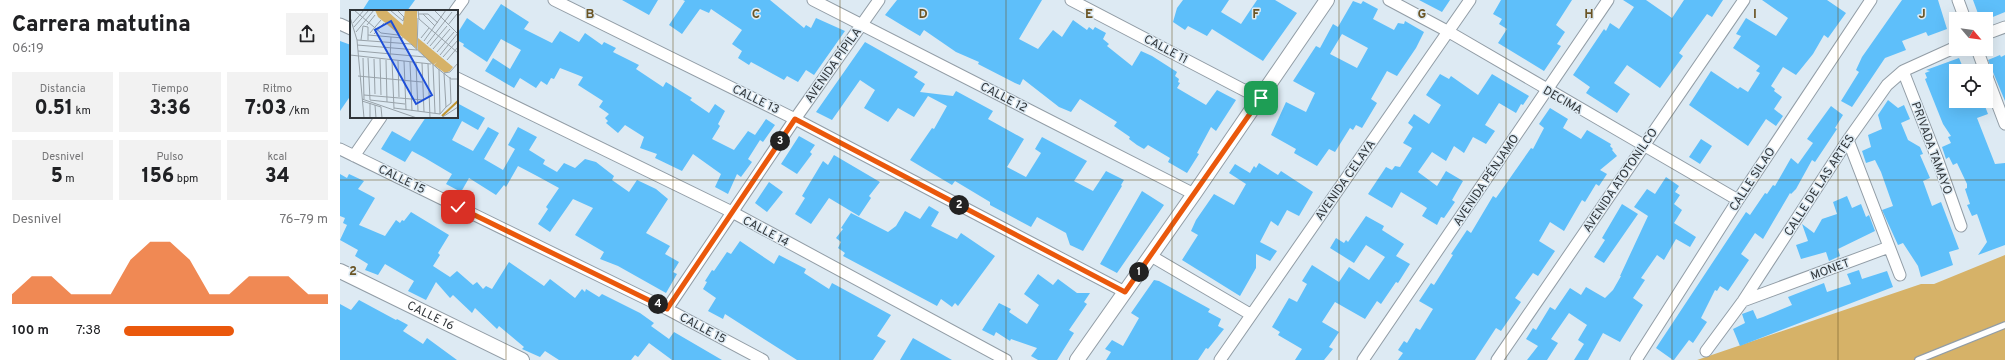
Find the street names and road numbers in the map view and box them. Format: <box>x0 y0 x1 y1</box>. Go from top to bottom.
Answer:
street label: AVENIDA PÍPILA <box>802 25 866 106</box>
street label: CALLE 11 <box>1141 32 1190 68</box>
street label: CALLE 12 <box>977 79 1030 117</box>
street label: CALLE 13 <box>729 82 782 118</box>
street label: DECIMA <box>1540 83 1585 119</box>
street label: PRIVADA TAMAYO <box>1907 100 1955 197</box>
street label: AVENIDA ATOTONILCO <box>1580 125 1662 236</box>
street label: AVENIDA PÉNJAMO <box>1450 132 1523 229</box>
street label: CALLE DE LAS ARTES <box>1781 132 1859 239</box>
street label: AVENIDA CELAYA <box>1312 137 1380 224</box>
street label: CALLE SILAO <box>1726 145 1779 215</box>
street label: CALLE 15 <box>375 162 428 198</box>
street label: CALLE 14 <box>739 213 792 251</box>
street label: MONET <box>1808 255 1852 284</box>
street label: CALLE 16 <box>404 298 457 335</box>
street label: CALLE 15 <box>676 310 729 348</box>

